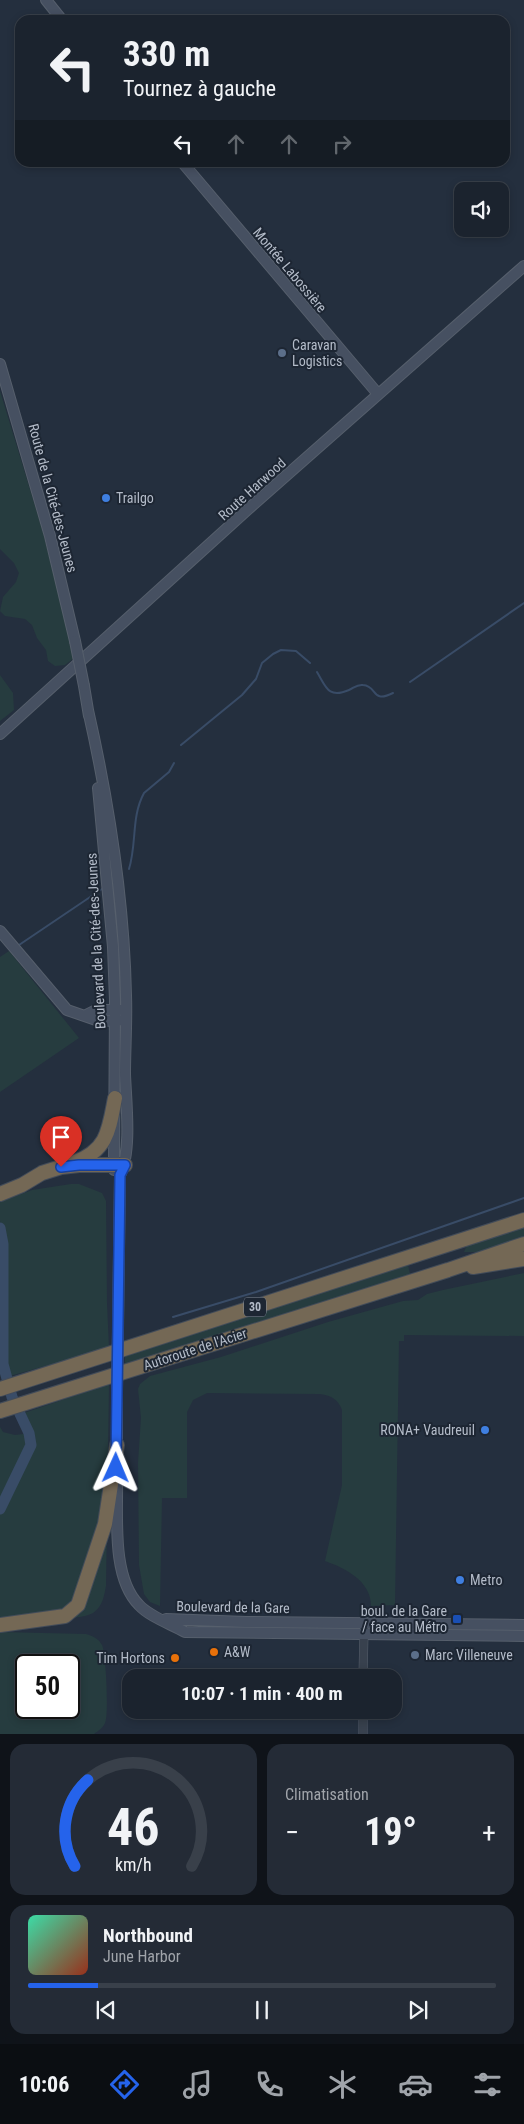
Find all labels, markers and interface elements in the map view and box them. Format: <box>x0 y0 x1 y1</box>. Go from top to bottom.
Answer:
text: 330 m <box>123 34 210 75</box>
icon: left <box>40 35 105 100</box>
text: Tournez à gauche <box>123 76 276 101</box>
icon: left <box>169 130 197 158</box>
icon: ahead <box>222 130 250 158</box>
icon: ahead <box>275 130 303 158</box>
icon: right <box>328 130 356 158</box>
map controls <box>454 182 509 237</box>
button: sound <box>454 182 509 237</box>
street label: Montée Labossière <box>250 224 330 316</box>
place label: Caravan Logistics <box>292 337 342 369</box>
marker: Caravan Logistics <box>276 347 288 359</box>
street label: Route de la Cité-des-Jeunes <box>25 422 81 574</box>
street label: Route Harwood <box>215 455 289 523</box>
place label: Trailgo <box>116 490 154 506</box>
marker: Trailgo <box>100 492 112 504</box>
street label: Boulevard de la Cité-des-Jeunes <box>83 853 109 1029</box>
pin <box>40 1116 82 1167</box>
icon: arrive <box>47 1123 75 1151</box>
road number: 30 <box>244 1298 266 1316</box>
street label: Autoroute de l'Acier <box>141 1325 249 1373</box>
place label: RONA+ Vaudreuil <box>380 1422 475 1438</box>
marker: RONA+ Vaudreuil <box>479 1424 491 1436</box>
position arrow <box>89 1441 141 1493</box>
place label: Metro <box>470 1572 502 1588</box>
marker: Metro <box>454 1574 466 1586</box>
street label: Boulevard de la Gare <box>176 1598 290 1616</box>
place label: boul. de la Gare / face au Métro <box>361 1603 447 1635</box>
marker: boul. de la Gare / face au Métro <box>451 1613 463 1625</box>
place label: A&W <box>224 1644 251 1660</box>
marker: A&W <box>208 1646 220 1658</box>
place label: Marc Villeneuve <box>425 1647 513 1663</box>
marker: Marc Villeneuve <box>409 1649 421 1661</box>
place label: Tim Hortons <box>96 1650 165 1666</box>
marker: Tim Hortons <box>169 1652 181 1664</box>
speed limit sign: 50 <box>15 1654 80 1719</box>
text: 10:07 · 1 min · 400 m <box>181 1682 343 1705</box>
text: Climatisation <box>285 1785 369 1804</box>
text: 46 <box>107 1797 160 1858</box>
text: 19° <box>364 1810 417 1854</box>
text: − <box>285 1816 299 1849</box>
text: + <box>482 1816 496 1849</box>
text: km/h <box>115 1854 152 1875</box>
text: Northbound <box>103 1924 193 1947</box>
text: June Harbor <box>103 1947 181 1966</box>
icon: previous <box>92 1996 120 2024</box>
icon: pause <box>248 1996 276 2024</box>
icon: next <box>404 1996 432 2024</box>
icon: directions <box>107 2067 142 2102</box>
icon: music <box>180 2067 215 2102</box>
icon: phone <box>252 2067 287 2102</box>
icon: climate <box>325 2067 360 2102</box>
icon: car <box>398 2067 433 2102</box>
icon: filters <box>470 2067 505 2102</box>
text: 10:06 <box>19 2072 69 2097</box>

